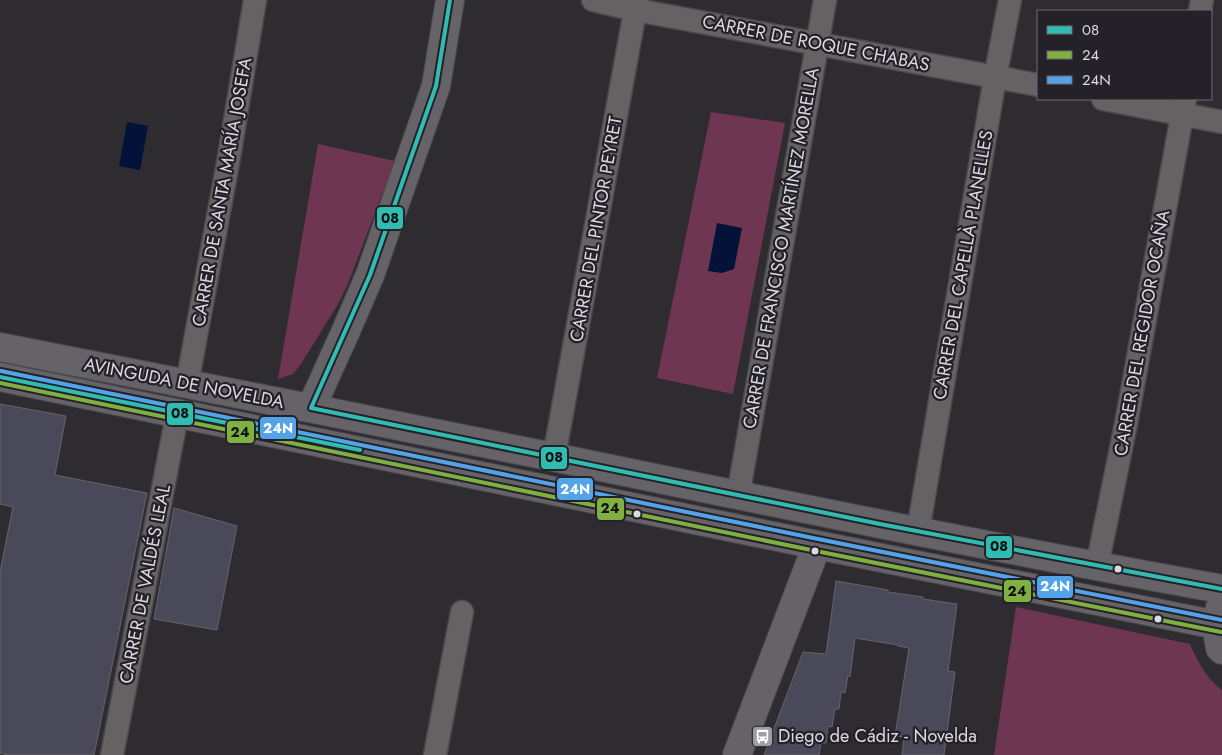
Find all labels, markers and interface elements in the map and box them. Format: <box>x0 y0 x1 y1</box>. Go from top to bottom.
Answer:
street label: CARRER DE ROQUE CHABAS <box>700 8 932 78</box>
legend <box>1037 10 1212 100</box>
text: 08 <box>1082 19 1099 41</box>
text: 24 <box>1082 44 1100 66</box>
street label: CARRER DE SANTA MARÍA JOSEFA <box>186 55 259 329</box>
street label: CARRER DE FRANCISCO MARTÍNEZ MORELLA <box>736 65 826 431</box>
text: 24N <box>1082 69 1111 91</box>
street label: CARRER DEL PINTOR PEYRET <box>563 114 629 344</box>
street label: CARRER DEL CAPELLÀ PLANELLES <box>926 128 1000 402</box>
line badge: 08 <box>376 206 404 230</box>
text: 08 <box>381 208 399 228</box>
street label: CARRER DEL REGIDOR OCAÑA <box>1108 208 1176 458</box>
street label: AVINGUDA DE NOVELDA <box>82 351 286 415</box>
line badge: 08 <box>166 402 194 426</box>
text: 08 <box>171 403 189 423</box>
line badge: 24N <box>259 416 297 440</box>
text: 24N <box>263 418 293 438</box>
line badge: 24 <box>226 420 255 444</box>
text: 24 <box>231 422 250 442</box>
line badge: 08 <box>540 446 568 470</box>
text: 08 <box>545 447 563 467</box>
line badge: 24N <box>556 477 594 501</box>
text: 24N <box>560 479 590 499</box>
street label: CARRER DE VALDÉS LEAL <box>113 482 177 686</box>
line badge: 24 <box>596 497 625 521</box>
text: 24 <box>601 498 620 518</box>
unlabelled marker <box>632 509 642 519</box>
line badge: 08 <box>985 535 1013 559</box>
text: 08 <box>990 536 1008 556</box>
unlabelled marker <box>810 546 820 556</box>
unlabelled marker <box>1113 564 1123 574</box>
line badge: 24N <box>1036 575 1074 599</box>
text: 24N <box>1040 576 1070 596</box>
line badge: 24 <box>1003 579 1032 603</box>
text: 24 <box>1008 581 1027 601</box>
unlabelled marker <box>1153 614 1163 624</box>
place label: Diego de Cádiz - Novelda <box>778 723 977 749</box>
bus stop icon: Diego de Cádiz - Novelda <box>750 724 774 748</box>

